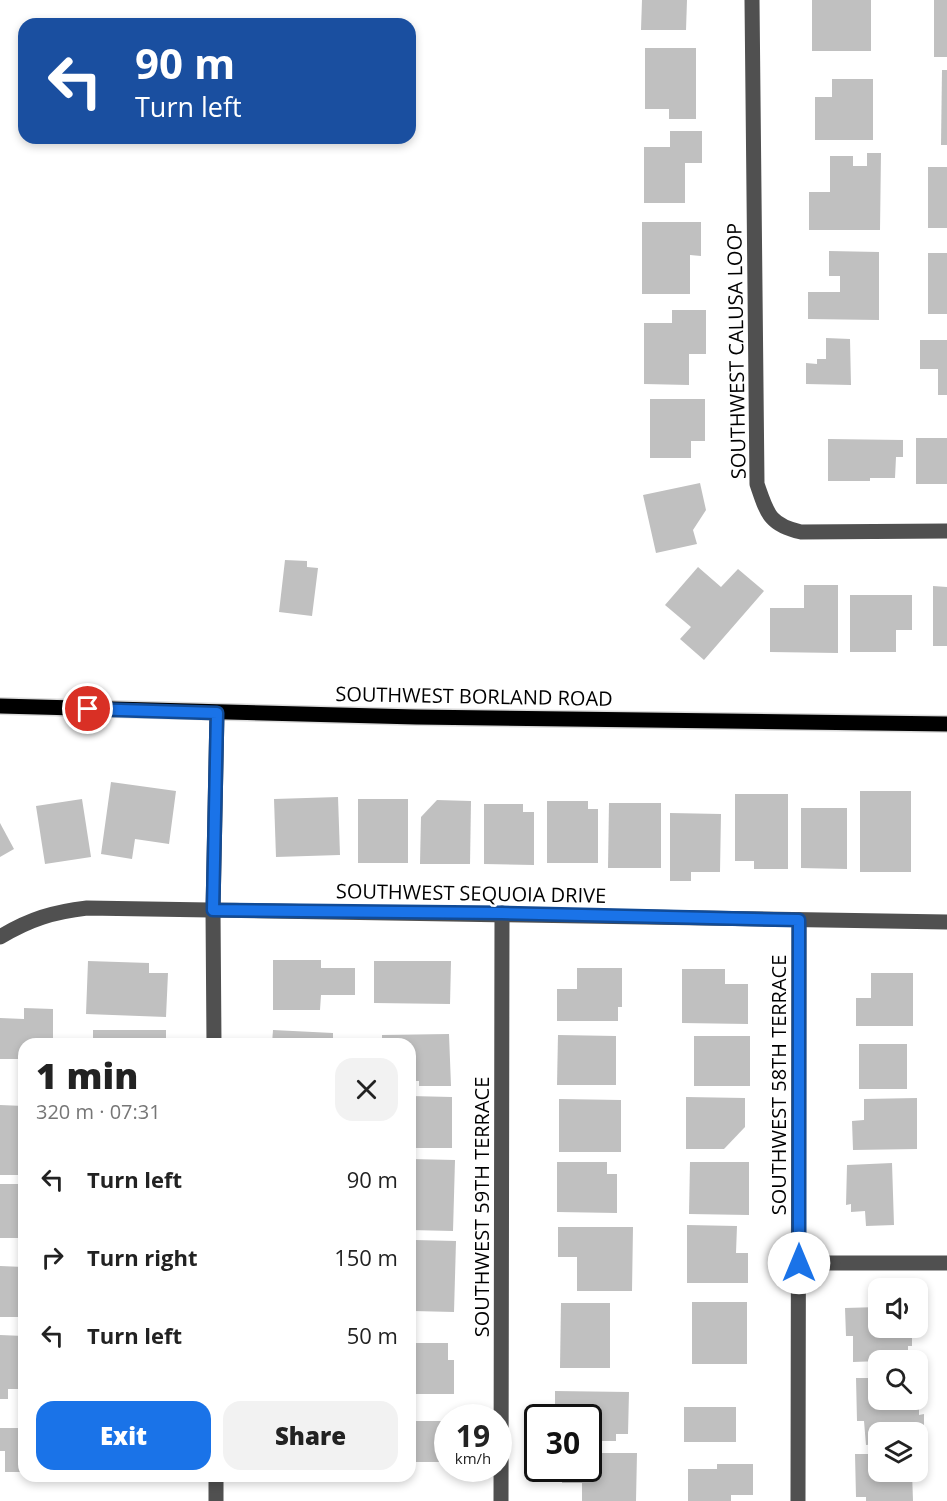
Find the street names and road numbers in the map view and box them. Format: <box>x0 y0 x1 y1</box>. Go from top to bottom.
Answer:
street label: SOUTHWEST CALUSA LOOP <box>720 223 752 479</box>
street label: SOUTHWEST BORLAND ROAD <box>335 680 613 712</box>
street label: SOUTHWEST SEQUOIA DRIVE <box>336 877 606 909</box>
street label: SOUTHWEST 58TH TERRACE <box>765 955 792 1215</box>
street label: SOUTHWEST 59TH TERRACE <box>468 1077 495 1337</box>

